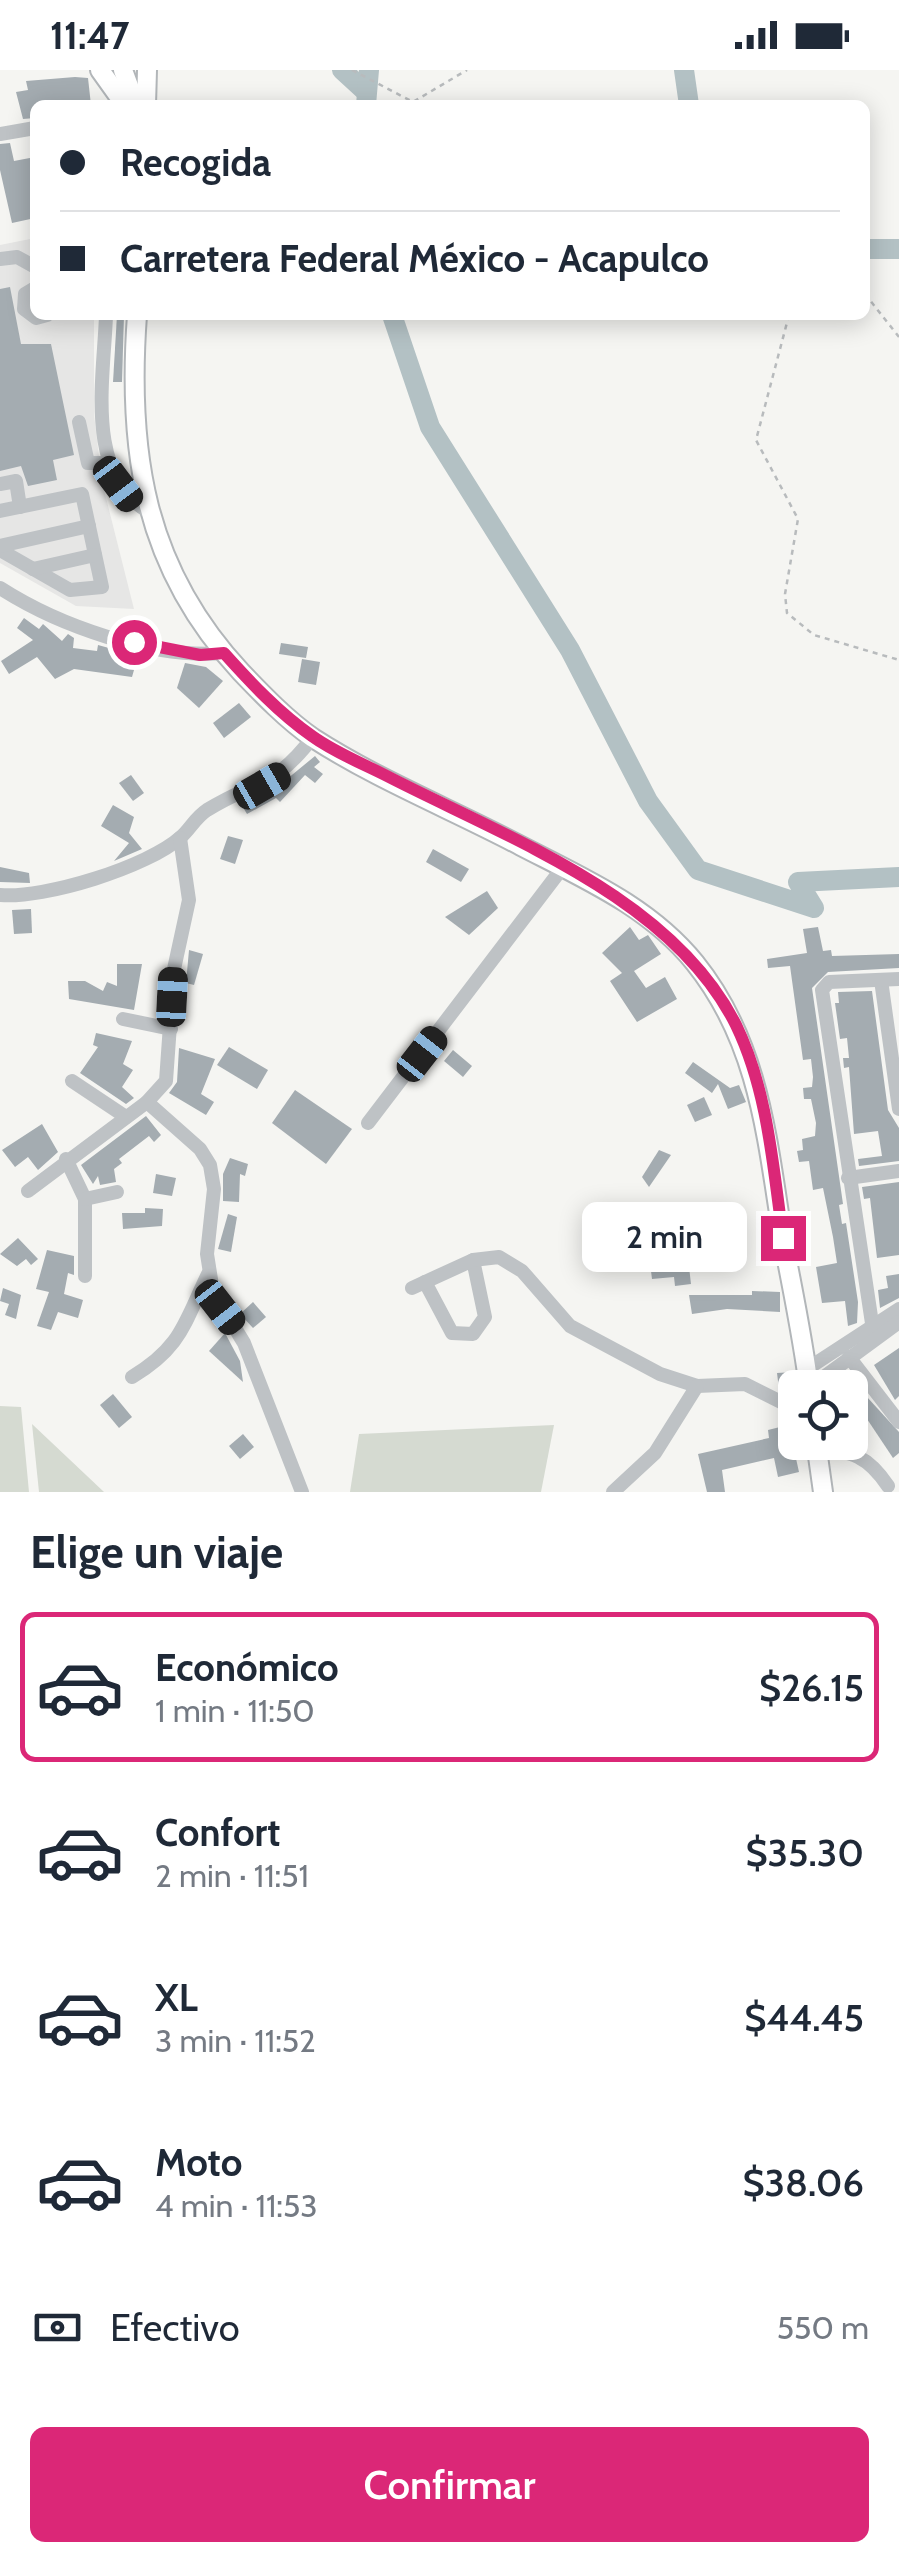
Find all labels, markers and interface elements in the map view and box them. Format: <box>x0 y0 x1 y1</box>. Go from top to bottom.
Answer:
text: 11:47 <box>50 12 129 59</box>
text: Recogida <box>120 139 271 186</box>
text: Carretera Federal México - Acapulco <box>120 235 709 282</box>
car <box>88 451 148 517</box>
route start <box>112 620 157 665</box>
car <box>229 758 295 814</box>
car <box>155 966 189 1028</box>
car <box>392 1021 452 1087</box>
callout: 2 min <box>583 1203 748 1273</box>
route end <box>761 1216 806 1261</box>
text: 2 min <box>626 1217 703 1256</box>
car <box>190 1274 250 1340</box>
map controls <box>778 1370 868 1460</box>
button: locate <box>778 1370 868 1460</box>
text: Elige un viaje <box>30 1525 283 1579</box>
icon: car <box>35 1642 125 1732</box>
text: Económico <box>155 1644 339 1691</box>
text: $26.15 <box>759 1664 864 1711</box>
text: 1 min · 11:50 <box>155 1691 315 1730</box>
icon: car <box>35 1807 125 1897</box>
text: Confort <box>155 1809 280 1856</box>
text: $35.30 <box>745 1829 864 1876</box>
text: 2 min · 11:51 <box>155 1856 309 1895</box>
icon: car <box>35 1972 125 2062</box>
text: XL <box>155 1974 198 2021</box>
text: $44.45 <box>744 1994 864 2041</box>
text: 3 min · 11:52 <box>155 2021 316 2060</box>
icon: car <box>35 2137 125 2227</box>
text: Moto <box>155 2139 242 2186</box>
text: $38.06 <box>742 2159 864 2206</box>
text: 4 min · 11:53 <box>155 2186 318 2225</box>
icon: cash <box>30 2300 85 2355</box>
text: Efectivo <box>110 2304 240 2351</box>
text: 550 m <box>777 2308 869 2347</box>
button: Confirmar <box>30 2427 869 2542</box>

